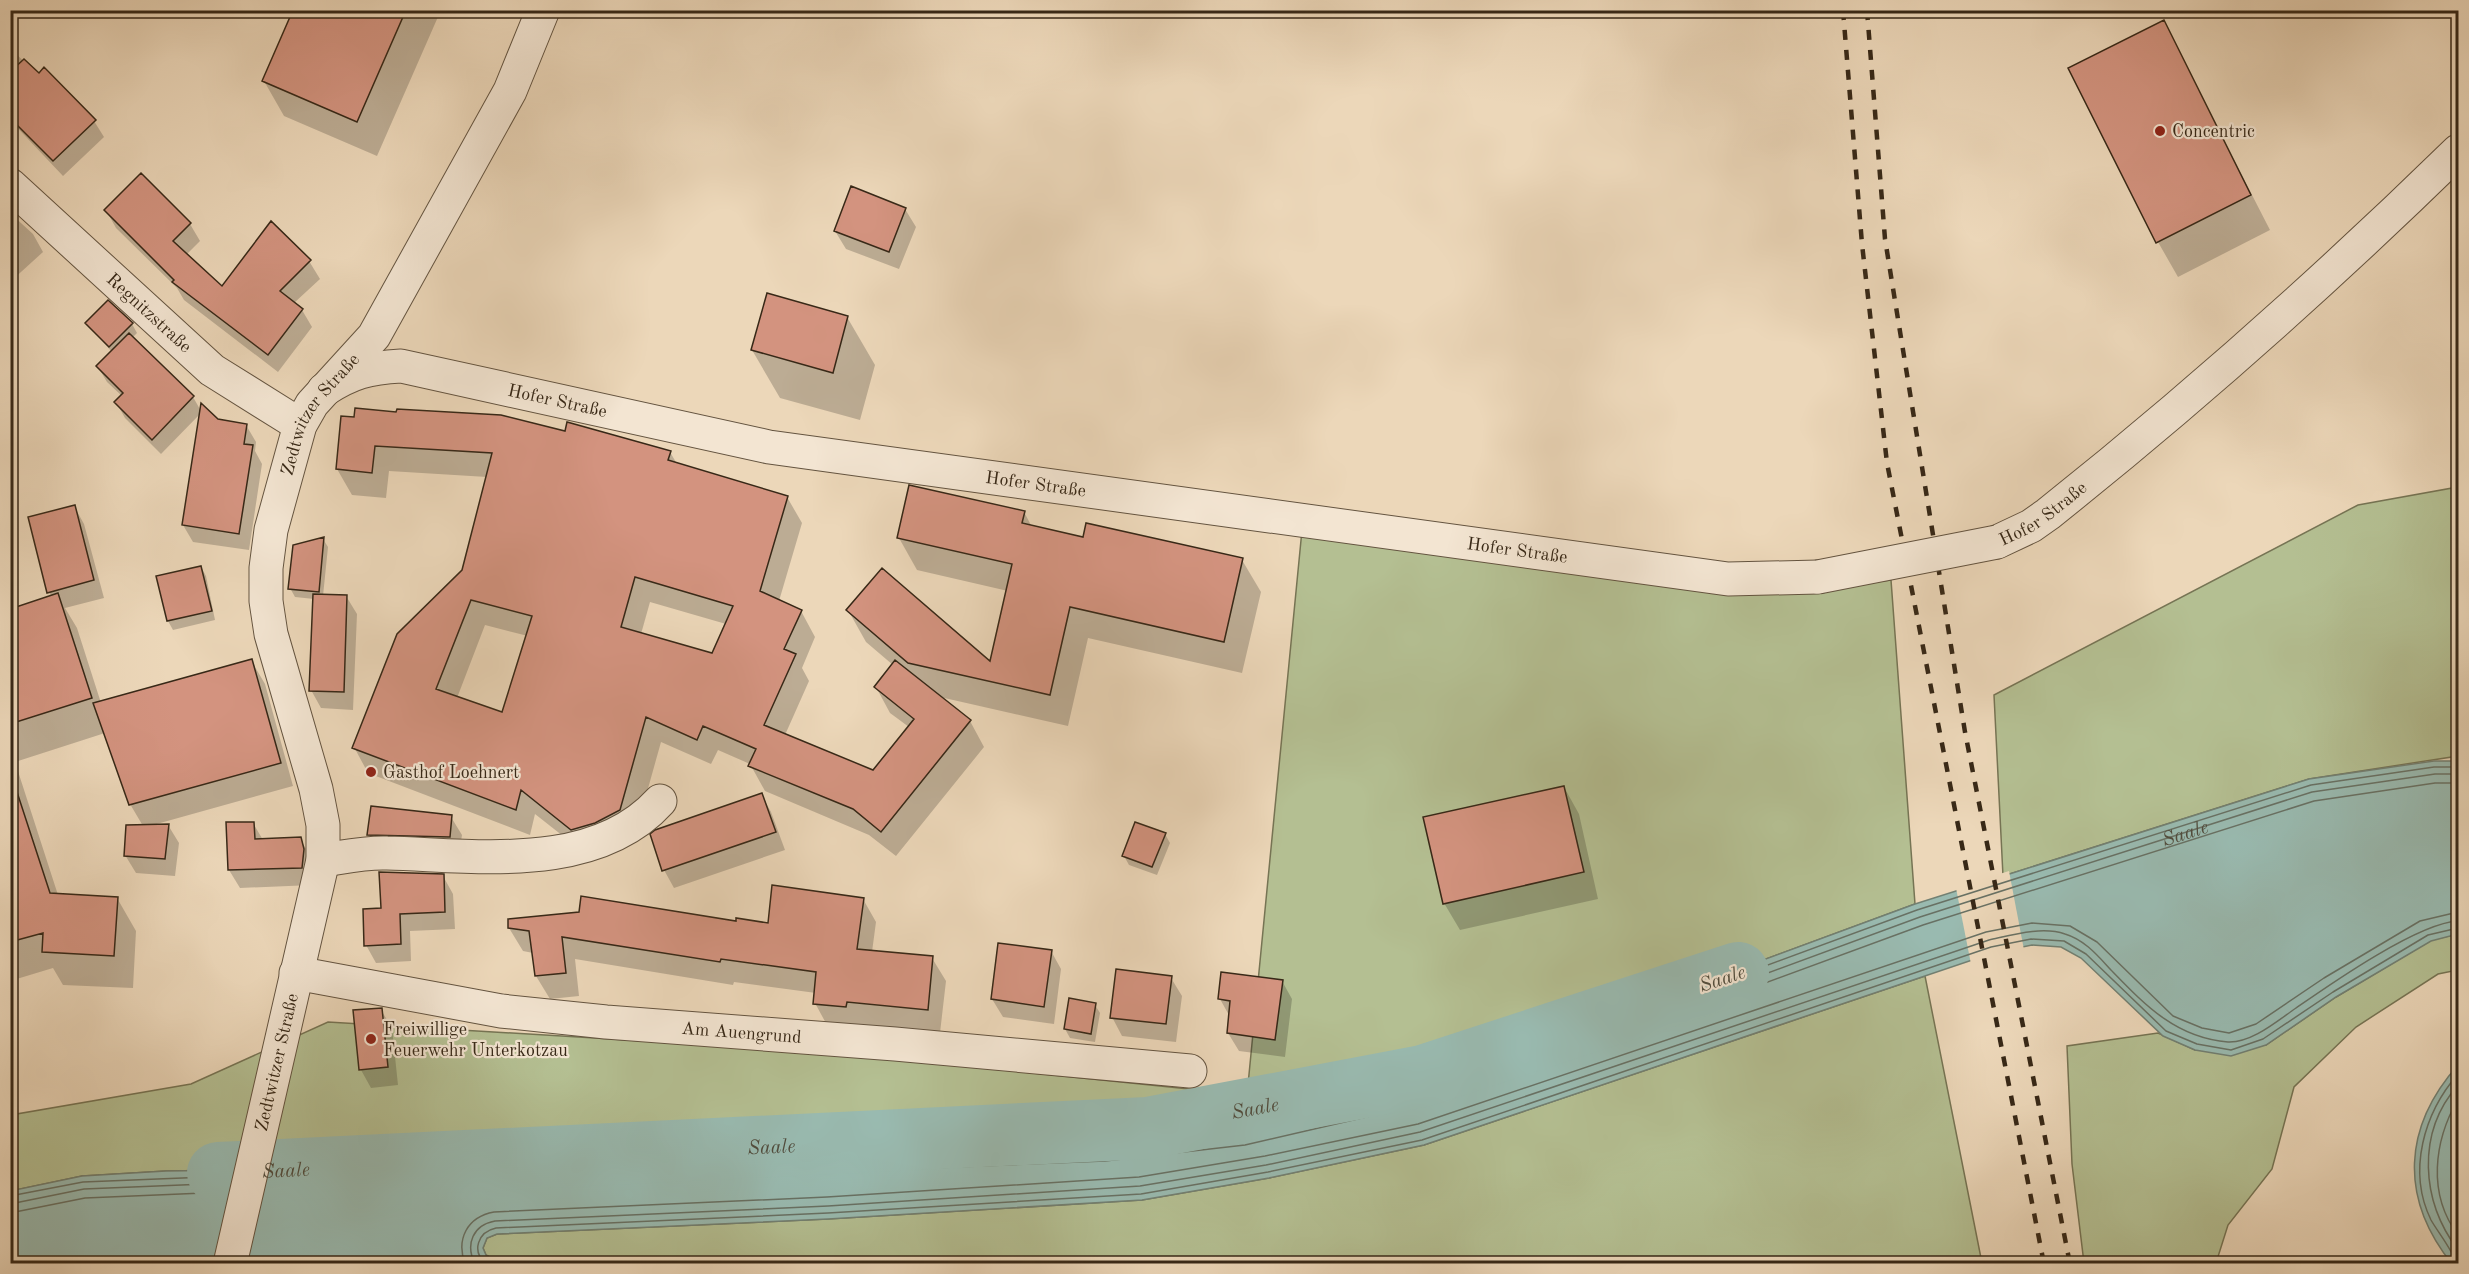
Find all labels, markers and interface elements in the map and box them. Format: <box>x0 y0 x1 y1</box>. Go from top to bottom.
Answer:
place label: Concentric <box>2172 123 2255 141</box>
marker: Concentric <box>2153 124 2167 138</box>
street label: Regnitzstraße <box>103 270 195 356</box>
street label: Zedtwitzer Straße <box>278 351 363 478</box>
street label: Hofer Straße <box>506 382 609 421</box>
street label: Hofer Straße <box>984 469 1087 501</box>
street label: Hofer Straße <box>1997 479 2090 550</box>
street label: Hofer Straße <box>1466 535 1569 567</box>
place label: Gasthof Loehnert <box>383 764 519 782</box>
marker: Gasthof Loehnert <box>364 765 378 779</box>
water label: Saale <box>2160 818 2211 851</box>
water label: Saale <box>1697 963 1748 997</box>
street label: Zedtwitzer Straße <box>253 992 302 1133</box>
street label: Am Auengrund <box>681 1020 802 1047</box>
place label: Freiwillige Feuerwehr Unterkotzau <box>383 1021 568 1060</box>
marker: Freiwillige Feuerwehr Unterkotzau <box>364 1032 378 1046</box>
water label: Saale <box>1230 1095 1281 1124</box>
water label: Saale <box>747 1137 796 1159</box>
water label: Saale <box>262 1161 310 1183</box>

